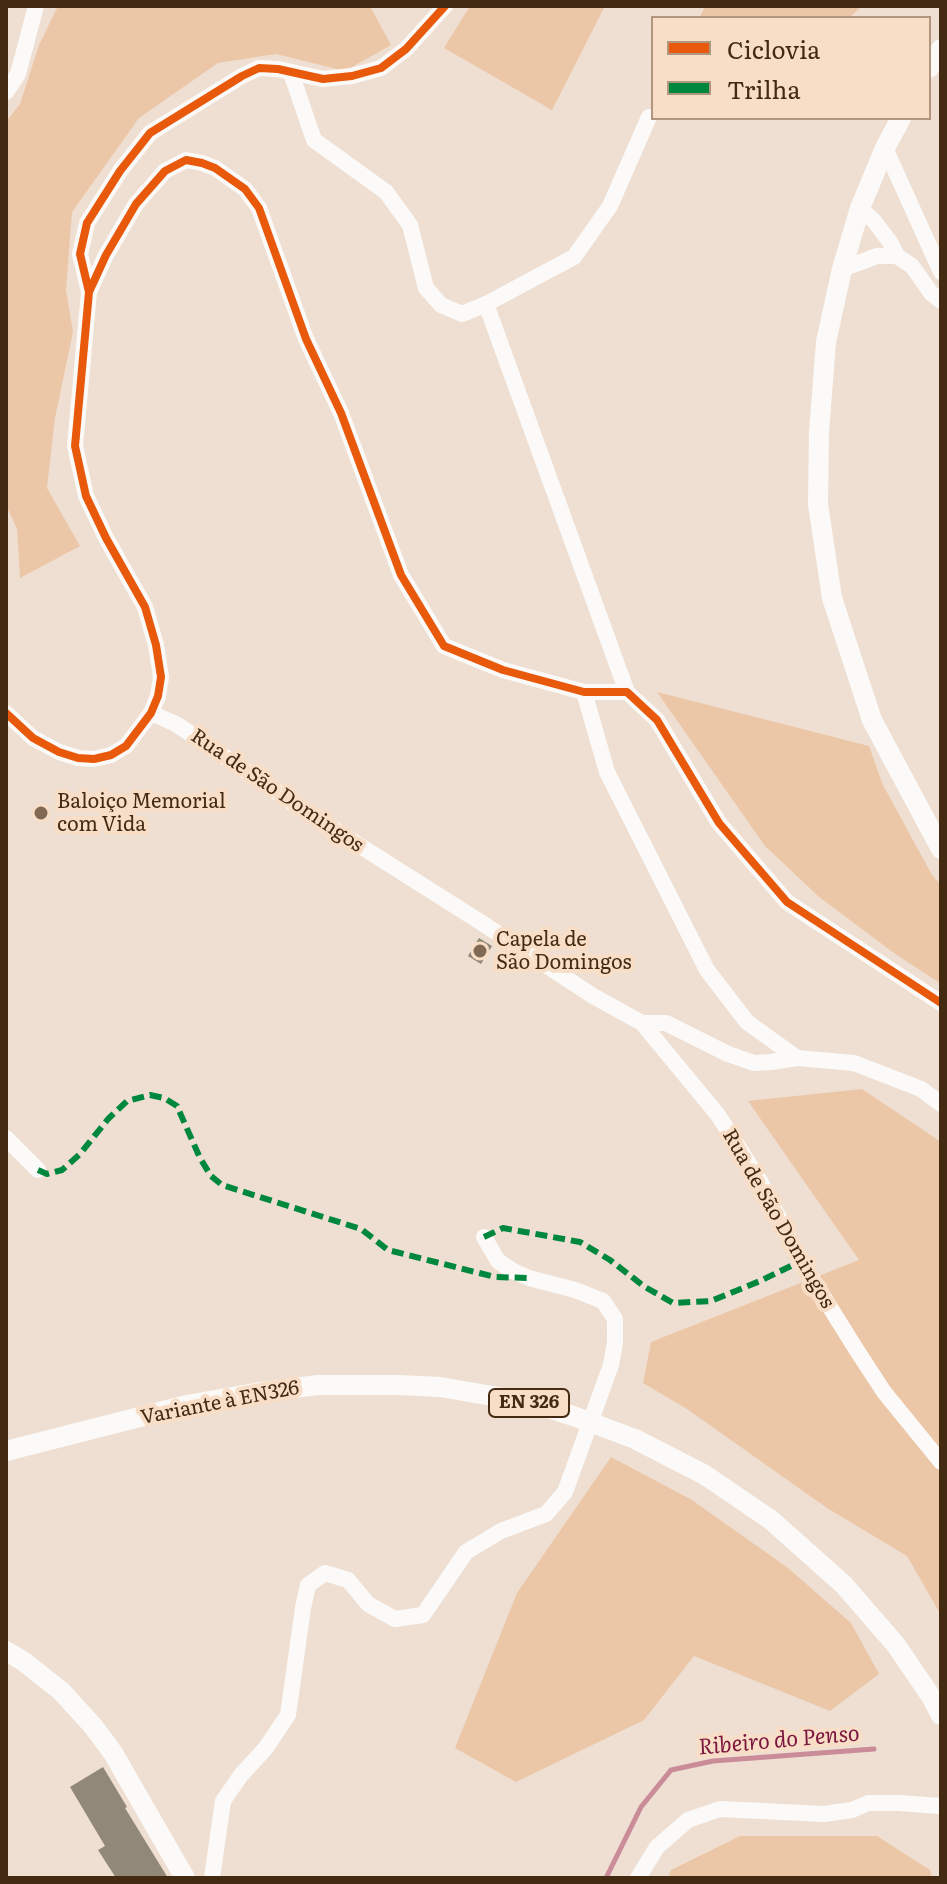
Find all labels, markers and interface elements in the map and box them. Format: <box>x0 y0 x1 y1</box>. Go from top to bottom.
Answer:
legend <box>651 16 931 120</box>
text: Ciclovia <box>727 31 820 66</box>
text: Trilha <box>727 71 800 106</box>
street label: Rua de São Domingos <box>186 724 368 858</box>
place label: Baloiço Memorial com Vida <box>57 790 226 837</box>
marker: Baloiço Memorial com Vida <box>32 804 50 822</box>
place label: Capela de São Domingos <box>496 928 631 975</box>
marker: Capela de São Domingos <box>471 942 489 960</box>
street label: Rua de São Domingos <box>717 1125 839 1313</box>
street label: Variante à EN326 <box>139 1376 301 1430</box>
road number: EN 326 <box>489 1389 569 1417</box>
water label: Ribeiro do Penso <box>697 1721 861 1761</box>

